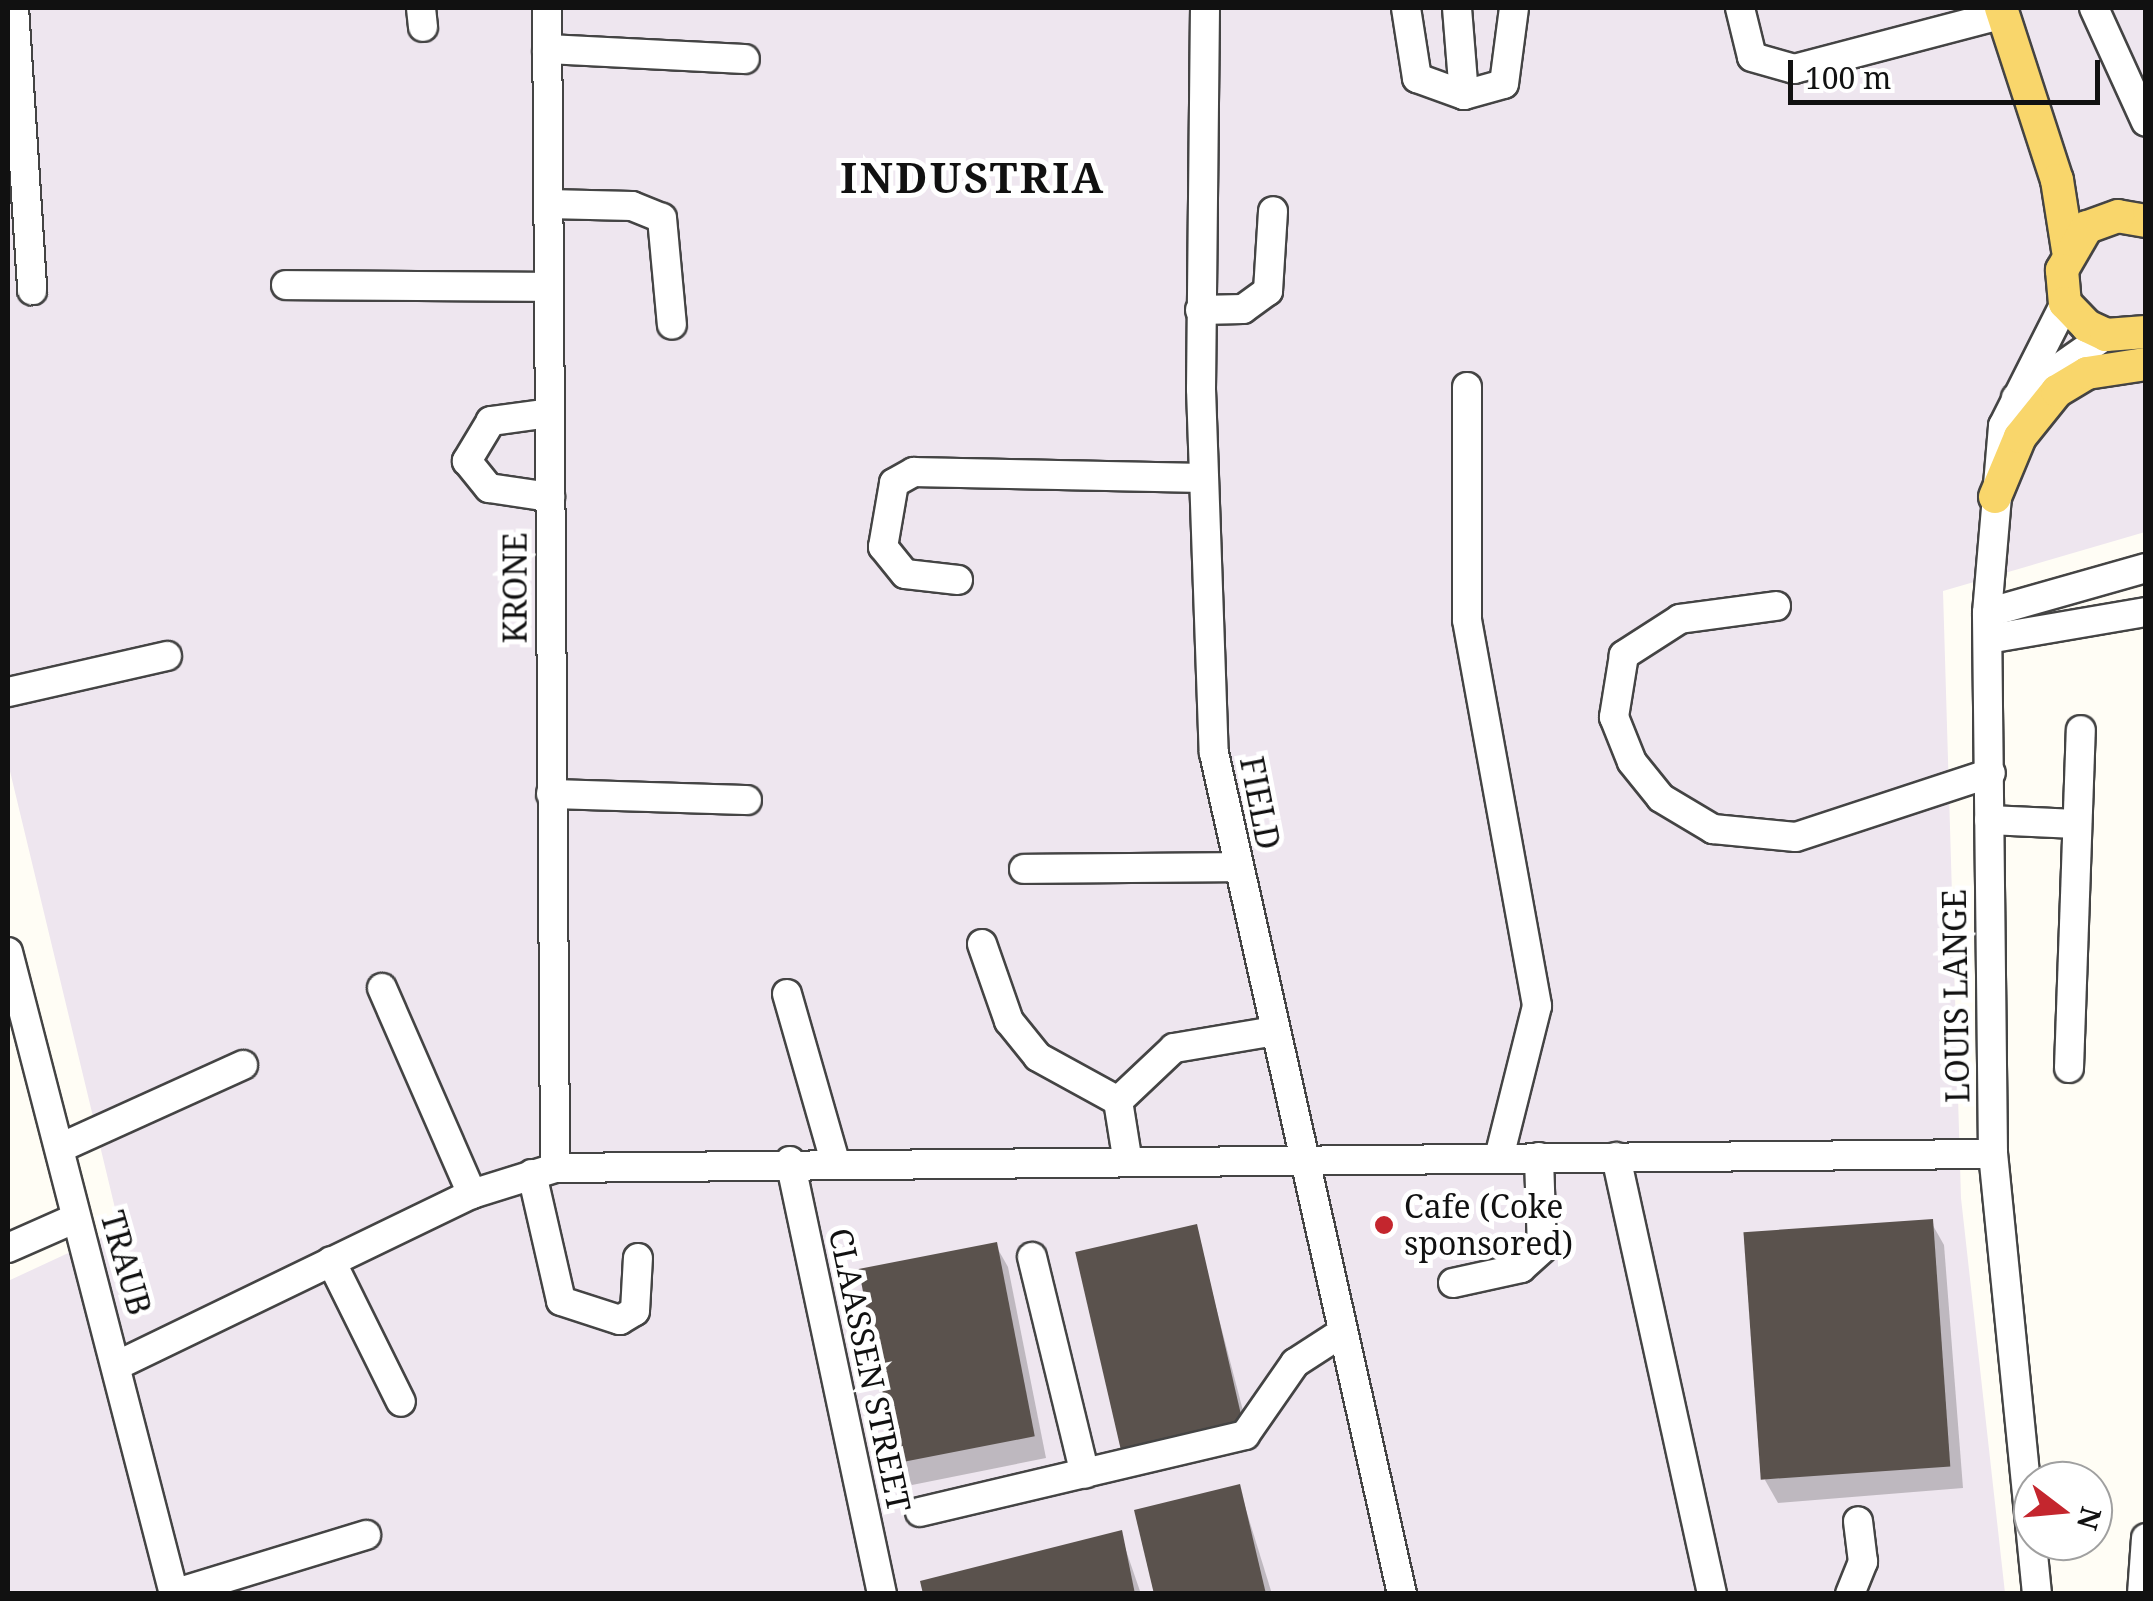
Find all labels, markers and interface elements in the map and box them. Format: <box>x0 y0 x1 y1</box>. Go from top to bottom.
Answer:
scale bar <box>1793 40 2106 102</box>
text: 100 m <box>1805 57 1891 98</box>
district label: INDUSTRIA <box>840 152 1106 202</box>
street label: KRONE <box>496 533 534 643</box>
street label: FIELD <box>1232 753 1288 853</box>
street label: LOUIS LANGE <box>1935 889 1977 1103</box>
place label: Cafe (Coke sponsored) <box>1404 1188 1573 1263</box>
street label: TRAUB <box>93 1207 159 1319</box>
marker: Cafe (Coke sponsored) <box>1373 1214 1395 1236</box>
street label: CLAASSEN STREET <box>821 1225 919 1515</box>
north arrow <box>2013 1461 2113 1561</box>
text: N <box>2069 1503 2111 1535</box>

